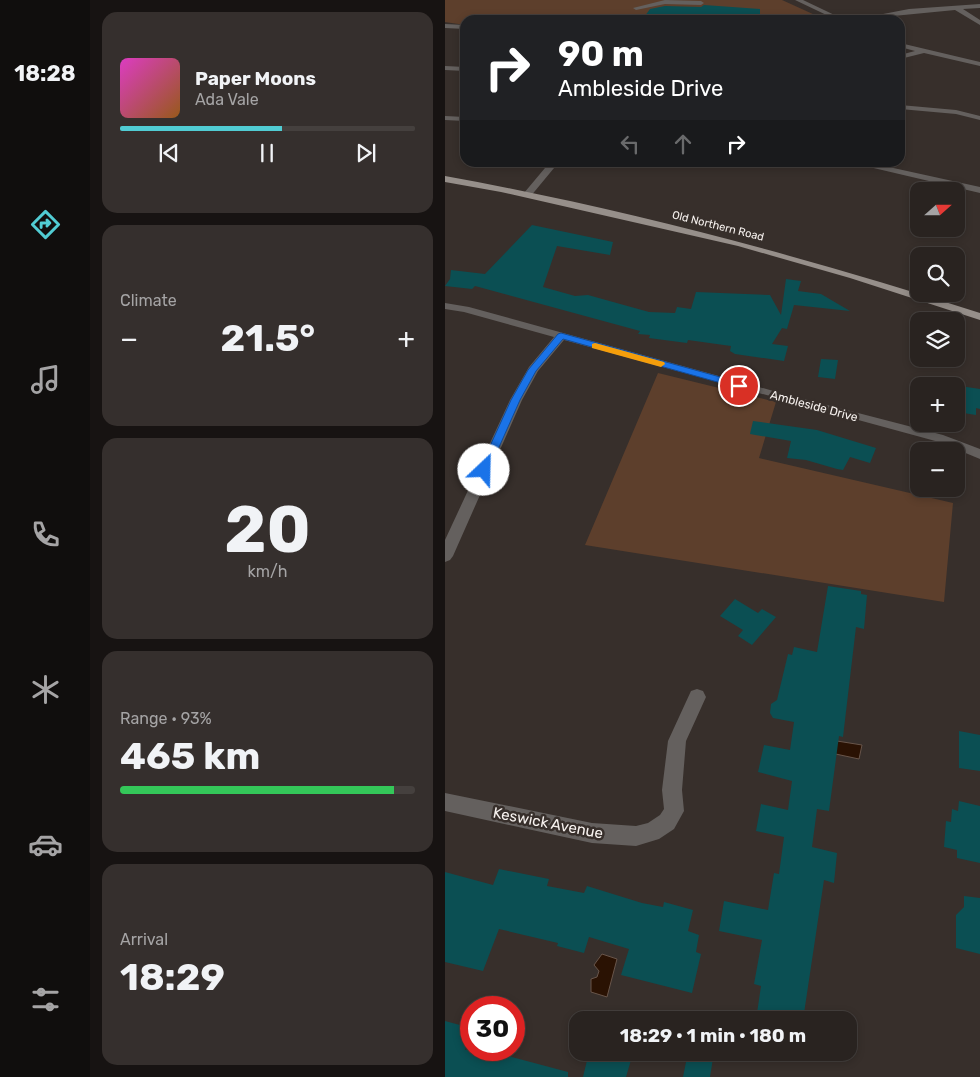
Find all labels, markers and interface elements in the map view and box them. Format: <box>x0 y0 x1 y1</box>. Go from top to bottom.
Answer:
text: 90 m <box>558 33 644 75</box>
icon: right <box>475 35 540 100</box>
text: 18:28 <box>14 60 76 87</box>
text: Paper Moons <box>195 67 316 90</box>
text: Ambleside Drive <box>558 75 723 102</box>
text: Ada Vale <box>195 90 259 109</box>
icon: left <box>616 130 644 158</box>
icon: ahead <box>669 130 697 158</box>
icon: right <box>722 130 750 158</box>
icon: previous <box>155 139 183 167</box>
icon: pause <box>253 139 281 167</box>
icon: next <box>352 139 380 167</box>
north arrow <box>910 182 965 238</box>
map controls <box>910 182 965 497</box>
icon: directions <box>28 207 63 242</box>
street label: Old Northern Road <box>671 208 765 244</box>
button: search <box>910 247 965 302</box>
text: Climate <box>120 291 177 310</box>
button: layers <box>910 312 965 367</box>
text: 21.5° <box>221 315 315 361</box>
text: − <box>120 322 138 355</box>
text: + <box>398 322 415 355</box>
icon: music <box>28 362 63 397</box>
pin <box>718 365 760 407</box>
icon: arrive <box>725 372 753 400</box>
button: + <box>910 377 965 432</box>
street label: Ambleside Drive <box>769 388 860 425</box>
button: − <box>910 442 965 497</box>
position arrow <box>457 443 509 495</box>
text: 20 <box>224 491 311 568</box>
icon: phone <box>28 517 63 552</box>
text: km/h <box>248 562 287 581</box>
icon: climate <box>28 672 63 707</box>
text: Range · 93% <box>120 709 212 728</box>
text: 465 km <box>120 733 260 779</box>
street label: Keswick Avenue <box>491 804 605 842</box>
icon: car <box>28 827 63 862</box>
text: Arrival <box>120 930 168 949</box>
text: 18:29 <box>120 954 225 1000</box>
icon: filters <box>28 982 63 1017</box>
speed limit sign: 30 <box>460 996 525 1061</box>
text: 18:29 · 1 min · 180 m <box>620 1024 806 1047</box>

